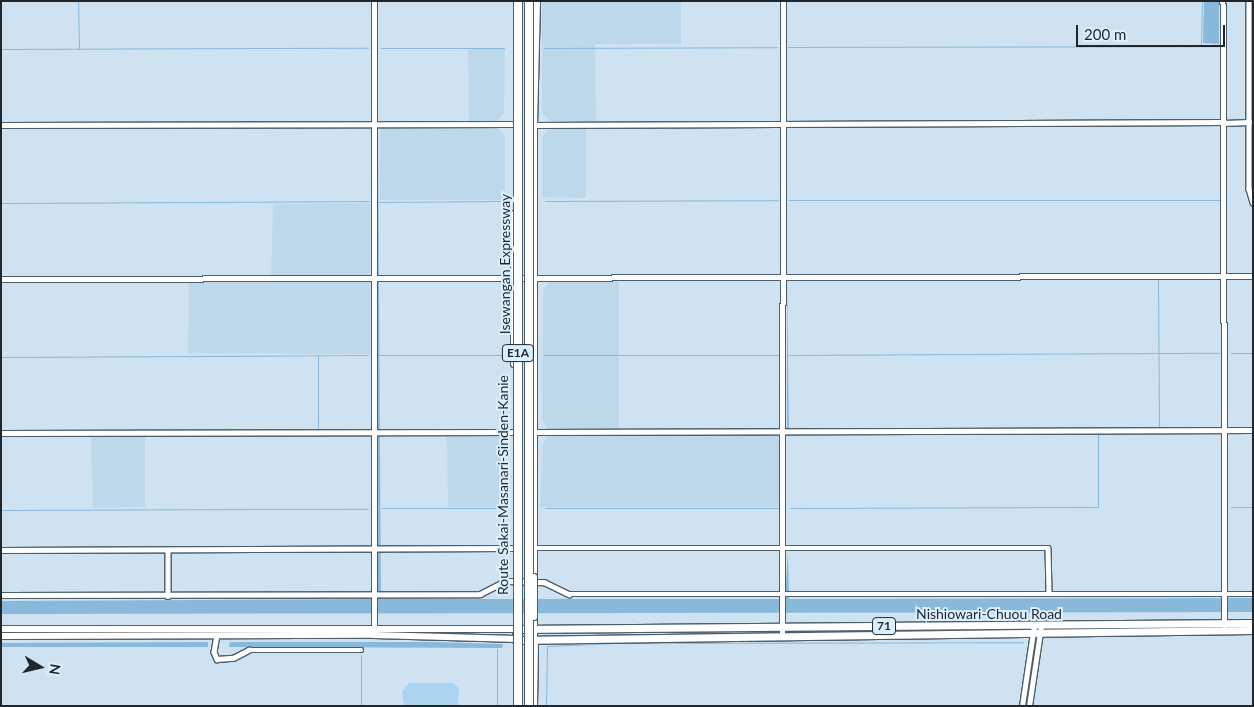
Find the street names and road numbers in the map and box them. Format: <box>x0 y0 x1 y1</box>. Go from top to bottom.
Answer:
street label: Isewangan Expressway <box>497 194 513 334</box>
road number: E1A <box>502 343 534 362</box>
street label: Route Sakai-Masanari-Sinden-Kanie <box>495 375 511 595</box>
street label: Nishiowari-Chuou Road <box>916 606 1062 622</box>
road number: 71 <box>872 616 896 636</box>

